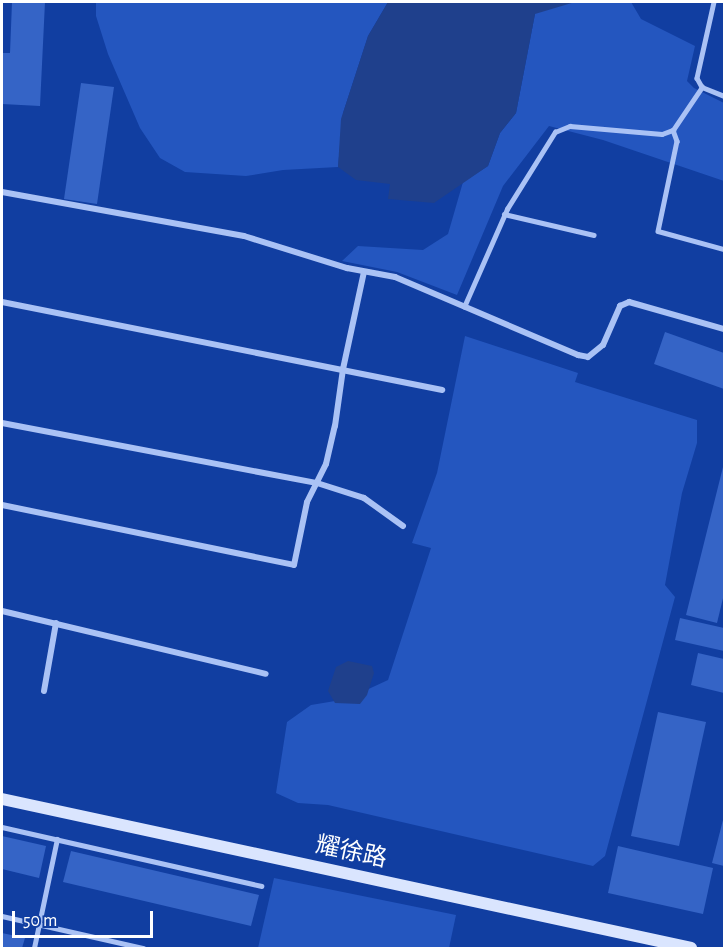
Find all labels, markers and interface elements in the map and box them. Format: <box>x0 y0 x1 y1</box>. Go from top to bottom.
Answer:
street label: 耀徐路 <box>313 831 389 875</box>
scale bar <box>15 899 156 937</box>
text: 50 m <box>23 912 57 930</box>

